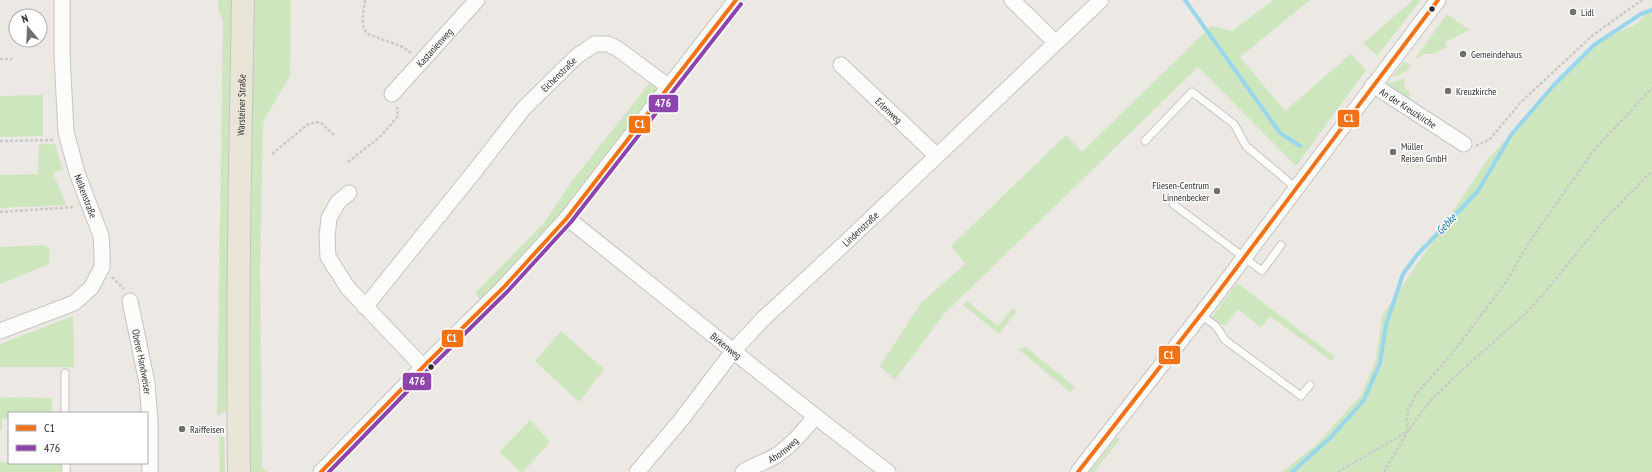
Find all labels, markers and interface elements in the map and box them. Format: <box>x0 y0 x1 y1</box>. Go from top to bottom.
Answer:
unlabelled marker <box>1427 4 1437 14</box>
place label: Lidl <box>1581 6 1595 19</box>
marker: Lidl <box>1568 7 1578 17</box>
north arrow <box>8 8 48 48</box>
text: N <box>20 11 30 26</box>
street label: Kastanienweg <box>414 25 456 70</box>
place label: Gemeindehaus <box>1471 48 1522 61</box>
marker: Gemeindehaus <box>1458 49 1468 59</box>
street label: Eichenstraße <box>538 54 579 95</box>
street label: Warsteiner Straße <box>235 74 249 136</box>
street label: An der Kreuzkirche <box>1377 85 1439 131</box>
place label: Kreuzkirche <box>1456 85 1496 98</box>
marker: Kreuzkirche <box>1443 86 1453 96</box>
line badge: 476 <box>648 94 679 113</box>
street label: Erlenweg <box>872 95 905 127</box>
text: 476 <box>655 96 671 110</box>
line badge: C1 <box>1337 109 1360 128</box>
text: C1 <box>1344 111 1354 125</box>
line badge: C1 <box>628 115 651 134</box>
text: C1 <box>635 117 645 131</box>
place label: Müller Reisen GmbH <box>1401 140 1447 165</box>
marker: Müller Reisen GmbH <box>1388 147 1398 157</box>
street label: Nelkenstraße <box>71 172 100 220</box>
place label: Fliesen-Centrum Linnenbecker <box>1152 179 1209 204</box>
marker: Fliesen-Centrum Linnenbecker <box>1212 186 1222 196</box>
street label: Lindenstraße <box>840 209 881 249</box>
water label: Gebke <box>1433 210 1460 237</box>
street label: Oberer Handweiser <box>129 328 154 395</box>
line badge: C1 <box>441 329 464 348</box>
street label: Birkenweg <box>708 330 744 362</box>
text: C1 <box>447 331 457 345</box>
line badge: C1 <box>1158 345 1181 365</box>
text: C1 <box>1164 348 1174 362</box>
unlabelled marker <box>426 362 436 372</box>
line badge: 476 <box>402 372 432 391</box>
text: 476 <box>409 374 425 388</box>
legend <box>8 412 148 464</box>
text: C1 <box>44 420 55 435</box>
place label: Raiffeisen <box>190 423 224 436</box>
marker: Raiffeisen <box>177 424 187 434</box>
street label: Ahornweg <box>766 434 801 466</box>
text: 476 <box>44 440 60 455</box>

